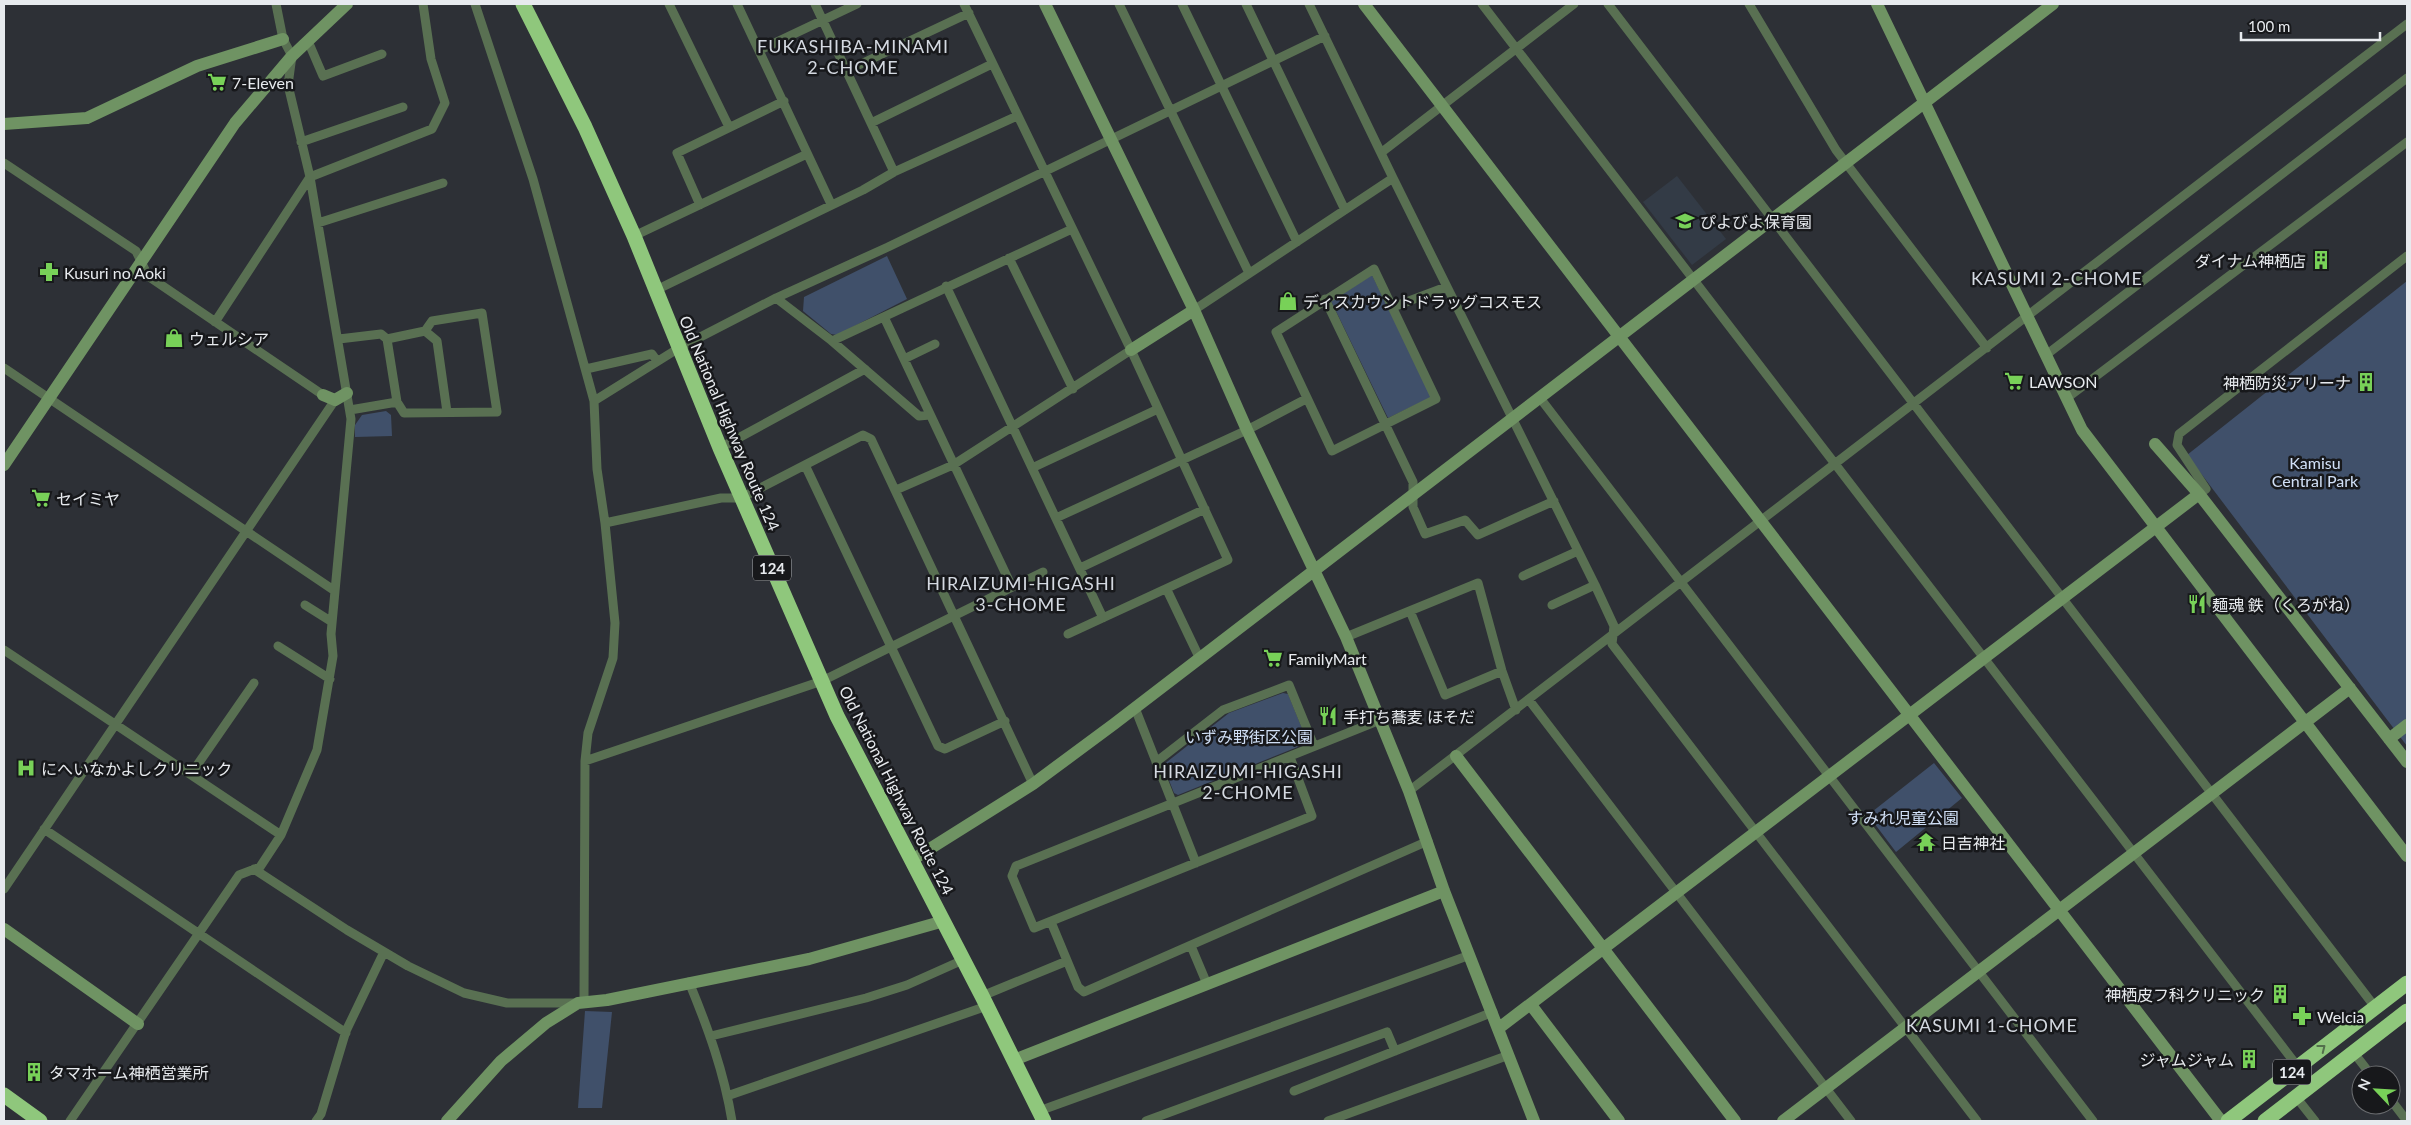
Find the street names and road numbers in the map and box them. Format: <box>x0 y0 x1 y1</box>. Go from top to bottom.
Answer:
street label: Old National Highway Route 124 <box>676 313 784 533</box>
road number: 124 <box>753 556 791 580</box>
street label: Old National Highway Route 124 <box>836 682 958 898</box>
road number: 124 <box>2273 1060 2311 1084</box>

